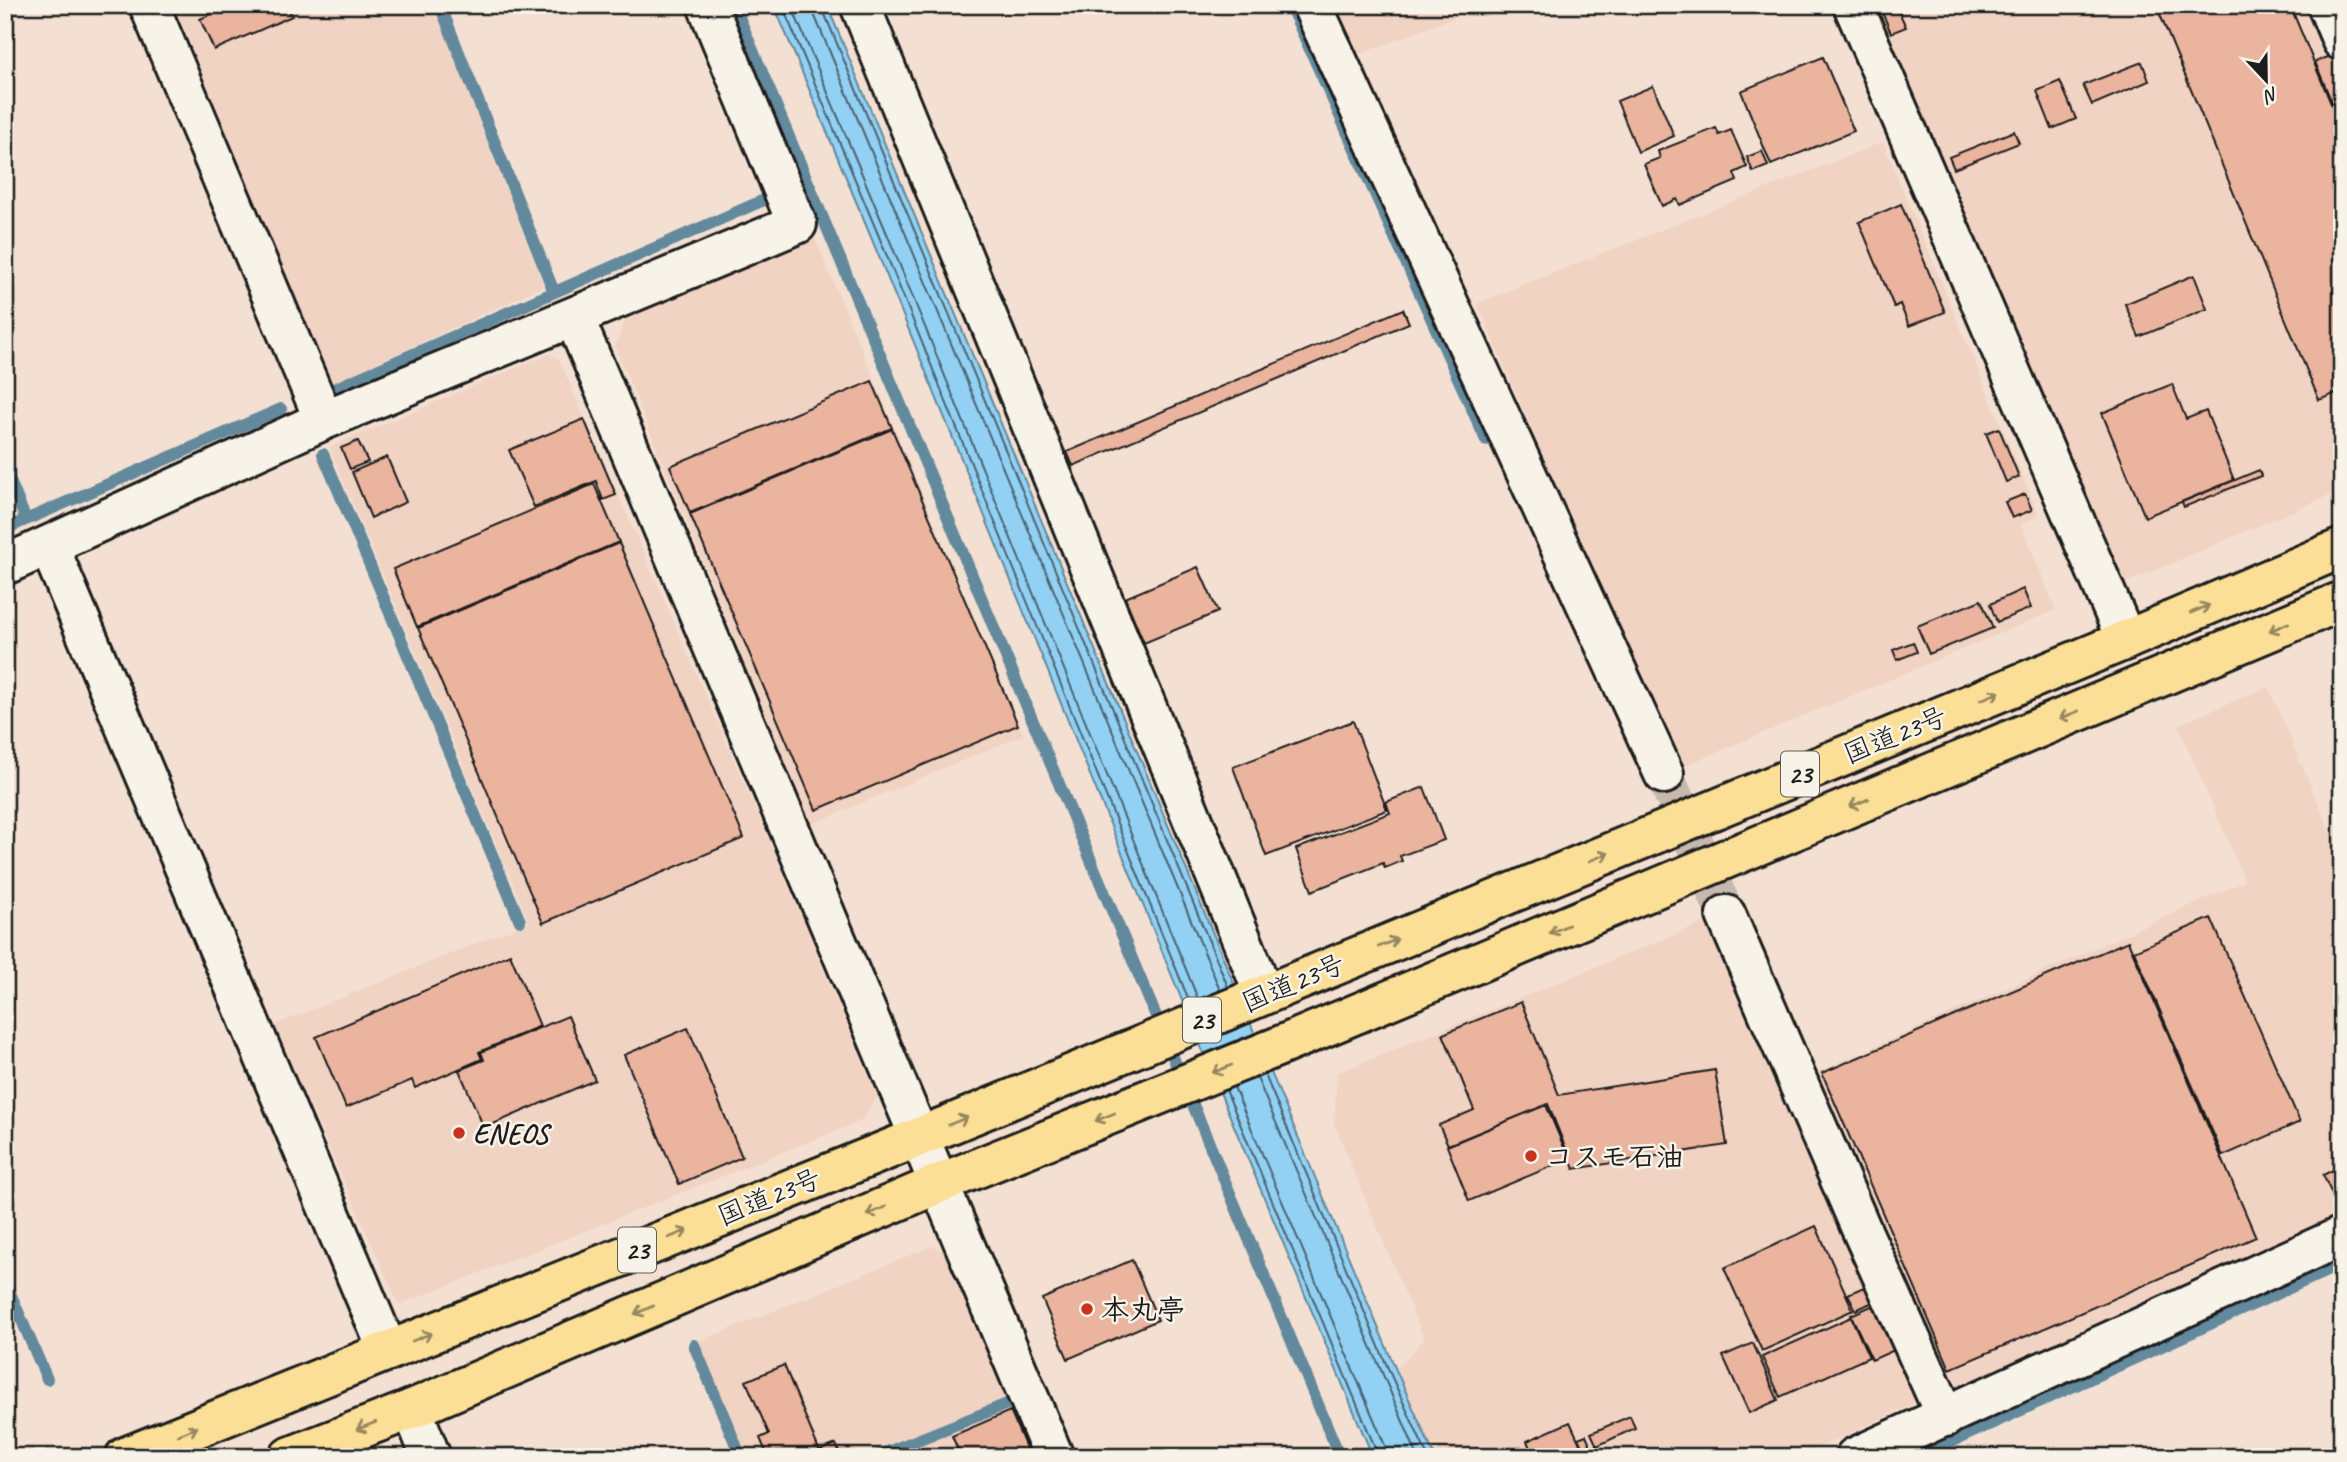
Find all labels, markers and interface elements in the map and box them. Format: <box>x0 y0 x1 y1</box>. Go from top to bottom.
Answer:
north arrow <box>2232 46 2302 116</box>
text: N <box>2259 82 2282 109</box>
one-way arrow <box>2189 601 2211 614</box>
one-way arrow <box>2269 621 2290 634</box>
one-way arrow <box>1979 689 2001 702</box>
street label: 国道23号 <box>1838 698 1952 772</box>
one-way arrow <box>2059 709 2080 722</box>
road number: 23 <box>1781 752 1819 796</box>
one-way arrow <box>1849 797 1870 810</box>
one-way arrow <box>1587 850 1609 863</box>
one-way arrow <box>1549 923 1570 936</box>
one-way arrow <box>1377 936 1399 949</box>
street label: 国道23号 <box>1236 946 1350 1020</box>
road number: 23 <box>1183 998 1221 1042</box>
one-way arrow <box>1212 1063 1234 1076</box>
one-way arrow <box>1094 1111 1116 1124</box>
one-way arrow <box>946 1113 968 1126</box>
place label: ENEOS <box>473 1116 552 1151</box>
marker: ENEOS <box>451 1125 467 1141</box>
place label: コスモ石油 <box>1545 1139 1684 1174</box>
marker: コスモ石油 <box>1523 1148 1539 1164</box>
street label: 国道23号 <box>712 1160 826 1234</box>
one-way arrow <box>865 1205 887 1218</box>
one-way arrow <box>667 1226 689 1239</box>
road number: 23 <box>618 1228 656 1273</box>
place label: 本丸亭 <box>1101 1292 1185 1327</box>
marker: 本丸亭 <box>1079 1301 1095 1317</box>
one-way arrow <box>634 1304 655 1317</box>
one-way arrow <box>411 1329 432 1342</box>
one-way arrow <box>356 1421 378 1434</box>
one-way arrow <box>177 1424 199 1437</box>

